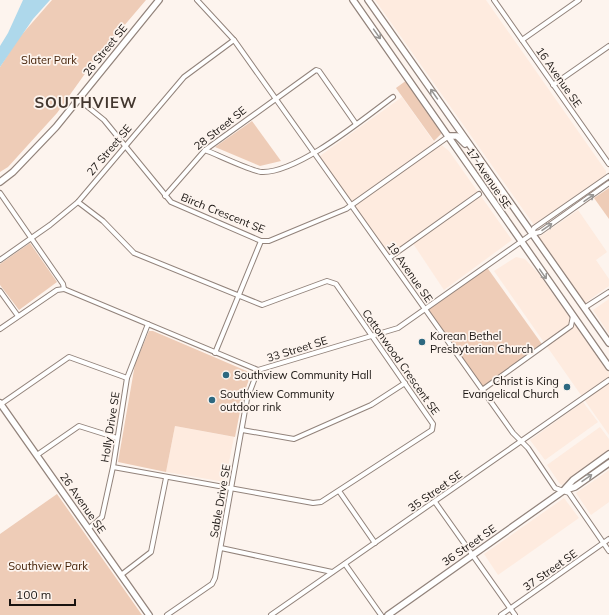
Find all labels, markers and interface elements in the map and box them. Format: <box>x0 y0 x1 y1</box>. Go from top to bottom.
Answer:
street label: 26 Street SE <box>80 21 130 79</box>
one-way arrow <box>373 29 381 40</box>
street label: 16 Avenue SE <box>533 44 585 110</box>
park label: Slater Park <box>21 53 77 67</box>
one-way arrow <box>430 89 438 100</box>
district label: SOUTHVIEW <box>34 93 138 112</box>
street label: 28 Street SE <box>191 103 249 153</box>
street label: 27 Street SE <box>83 121 135 179</box>
street label: 17 Avenue SE <box>463 145 515 211</box>
street label: Birch Crescent SE <box>179 190 267 236</box>
one-way arrow <box>583 194 594 202</box>
one-way arrow <box>542 223 553 231</box>
street label: 19 Avenue SE <box>384 239 436 305</box>
one-way arrow <box>539 268 547 279</box>
street label: Cottonwood Crescent SE <box>359 306 443 418</box>
place label: Korean Bethel Presbyterian Church <box>430 329 533 356</box>
street label: 33 Street SE <box>265 333 329 365</box>
marker: Korean Bethel Presbyterian Church <box>417 337 427 347</box>
place label: Southview Community Hall <box>234 368 372 382</box>
marker: Southview Community Hall <box>221 370 231 380</box>
place label: Christ is King Evangelical Church <box>462 374 559 401</box>
marker: Christ is King Evangelical Church <box>562 382 572 392</box>
place label: Southview Community outdoor rink <box>220 387 335 414</box>
street label: Holly Drive SE <box>97 391 123 463</box>
marker: Southview Community outdoor rink <box>207 395 217 405</box>
street label: Sable Drive SE <box>207 463 233 539</box>
street label: 35 Street SE <box>405 467 465 515</box>
street label: 26 Avenue SE <box>57 470 109 536</box>
one-way arrow <box>581 474 592 482</box>
street label: 36 Street SE <box>439 521 499 569</box>
street label: 37 Street SE <box>520 546 580 594</box>
park label: Southview Park <box>8 559 88 573</box>
scale bar <box>10 581 75 607</box>
text: 100 m <box>16 587 51 602</box>

